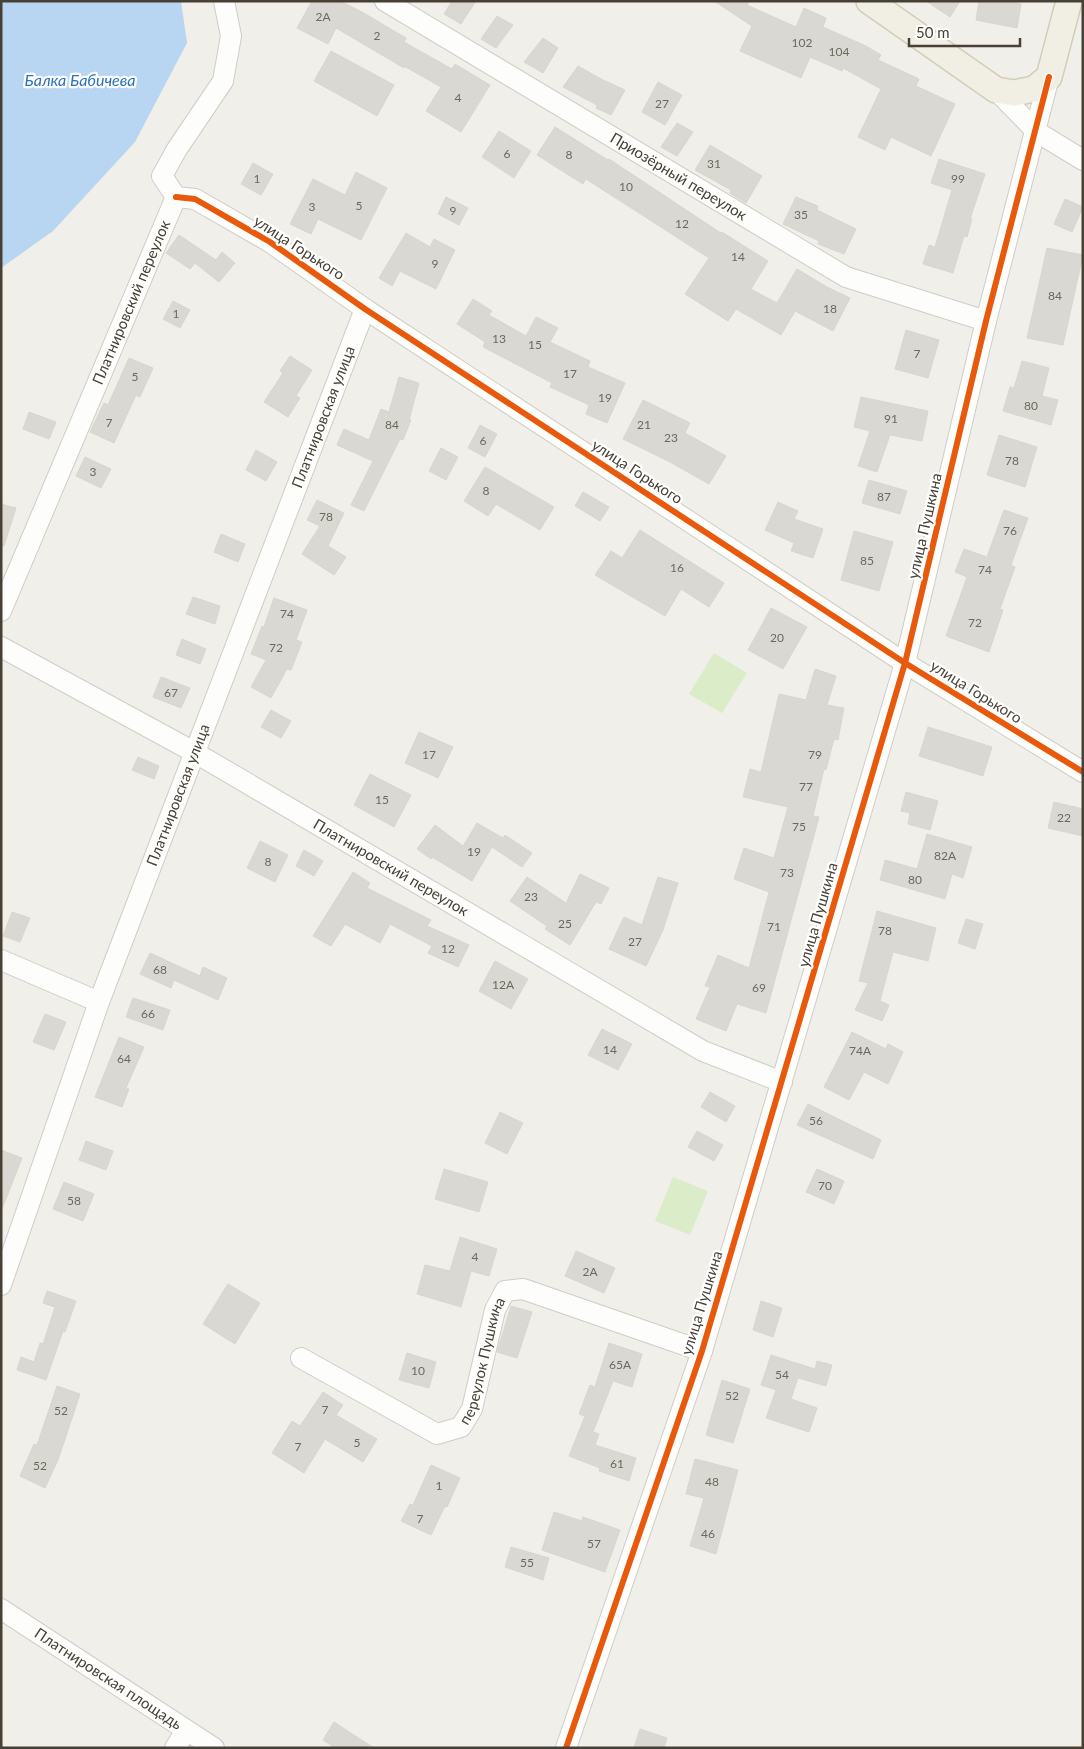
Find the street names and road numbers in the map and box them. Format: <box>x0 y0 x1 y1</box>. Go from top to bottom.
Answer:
street label: Приозёрный переулок <box>607 128 751 224</box>
street label: улица Горького <box>251 211 348 283</box>
street label: Платнировский переулок <box>88 217 173 387</box>
street label: Платнировская улица <box>287 343 358 490</box>
street label: улица Горького <box>589 435 686 507</box>
street label: улица Пушкина <box>903 471 945 580</box>
street label: улица Горького <box>927 656 1026 727</box>
street label: Платнировская улица <box>142 721 213 868</box>
street label: Платнировский переулок <box>311 814 472 919</box>
street label: улица Пушкина <box>793 860 841 969</box>
street label: улица Пушкина <box>677 1248 725 1357</box>
street label: переулок Пушкина <box>455 1294 508 1427</box>
street label: Платнировская площадь <box>32 1623 186 1733</box>

